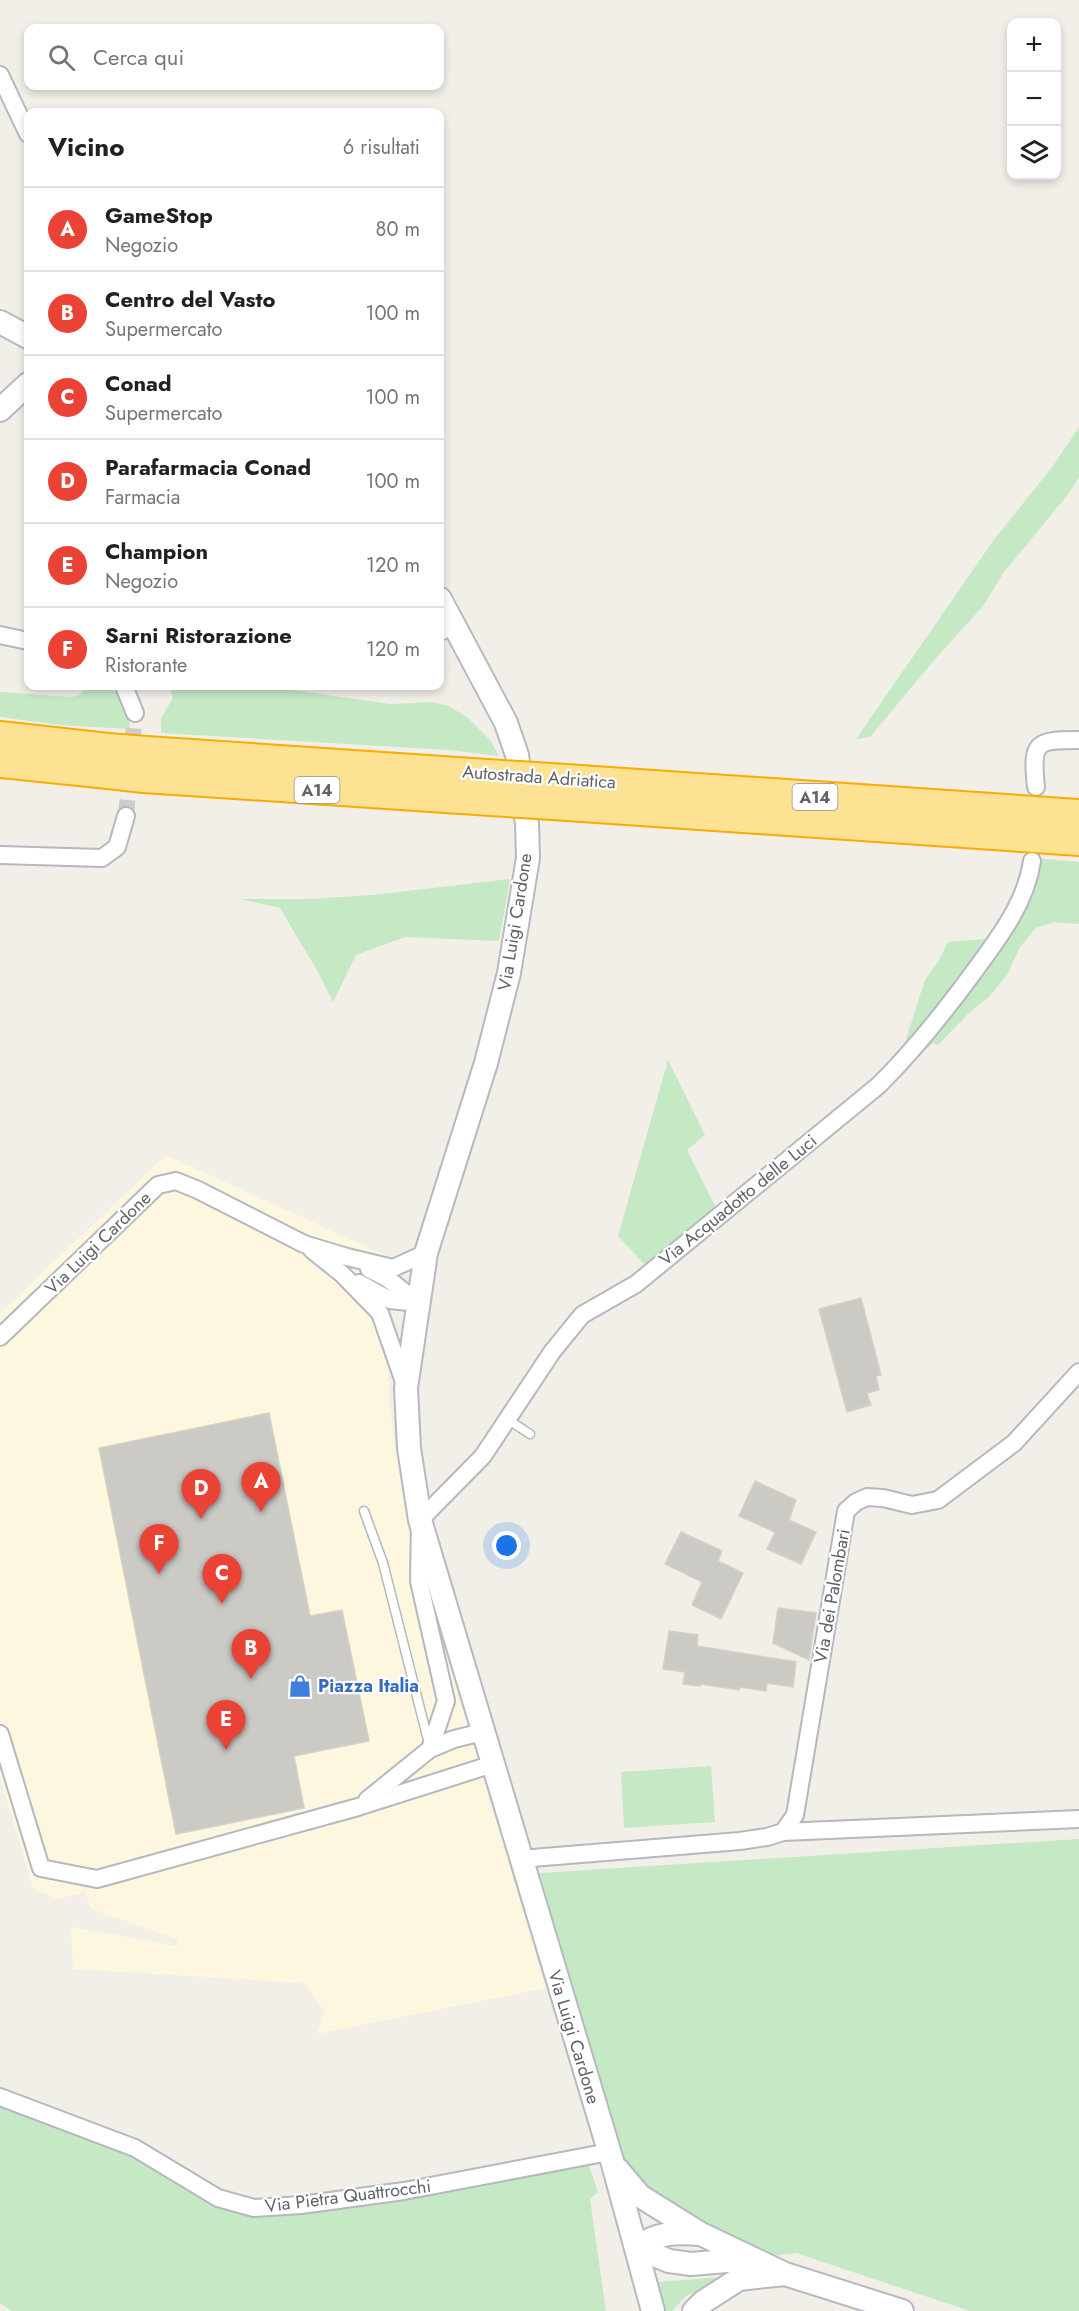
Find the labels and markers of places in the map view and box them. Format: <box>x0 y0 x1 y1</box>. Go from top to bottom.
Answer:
pin: A <box>242 1462 280 1512</box>
pin: D <box>182 1470 220 1519</box>
pin: F <box>140 1524 178 1574</box>
pin: C <box>202 1554 242 1604</box>
pin: B <box>232 1630 270 1679</box>
shop icon: Piazza Italia <box>287 1673 313 1699</box>
place label: Piazza Italia <box>318 1673 419 1699</box>
pin: E <box>206 1700 246 1750</box>

